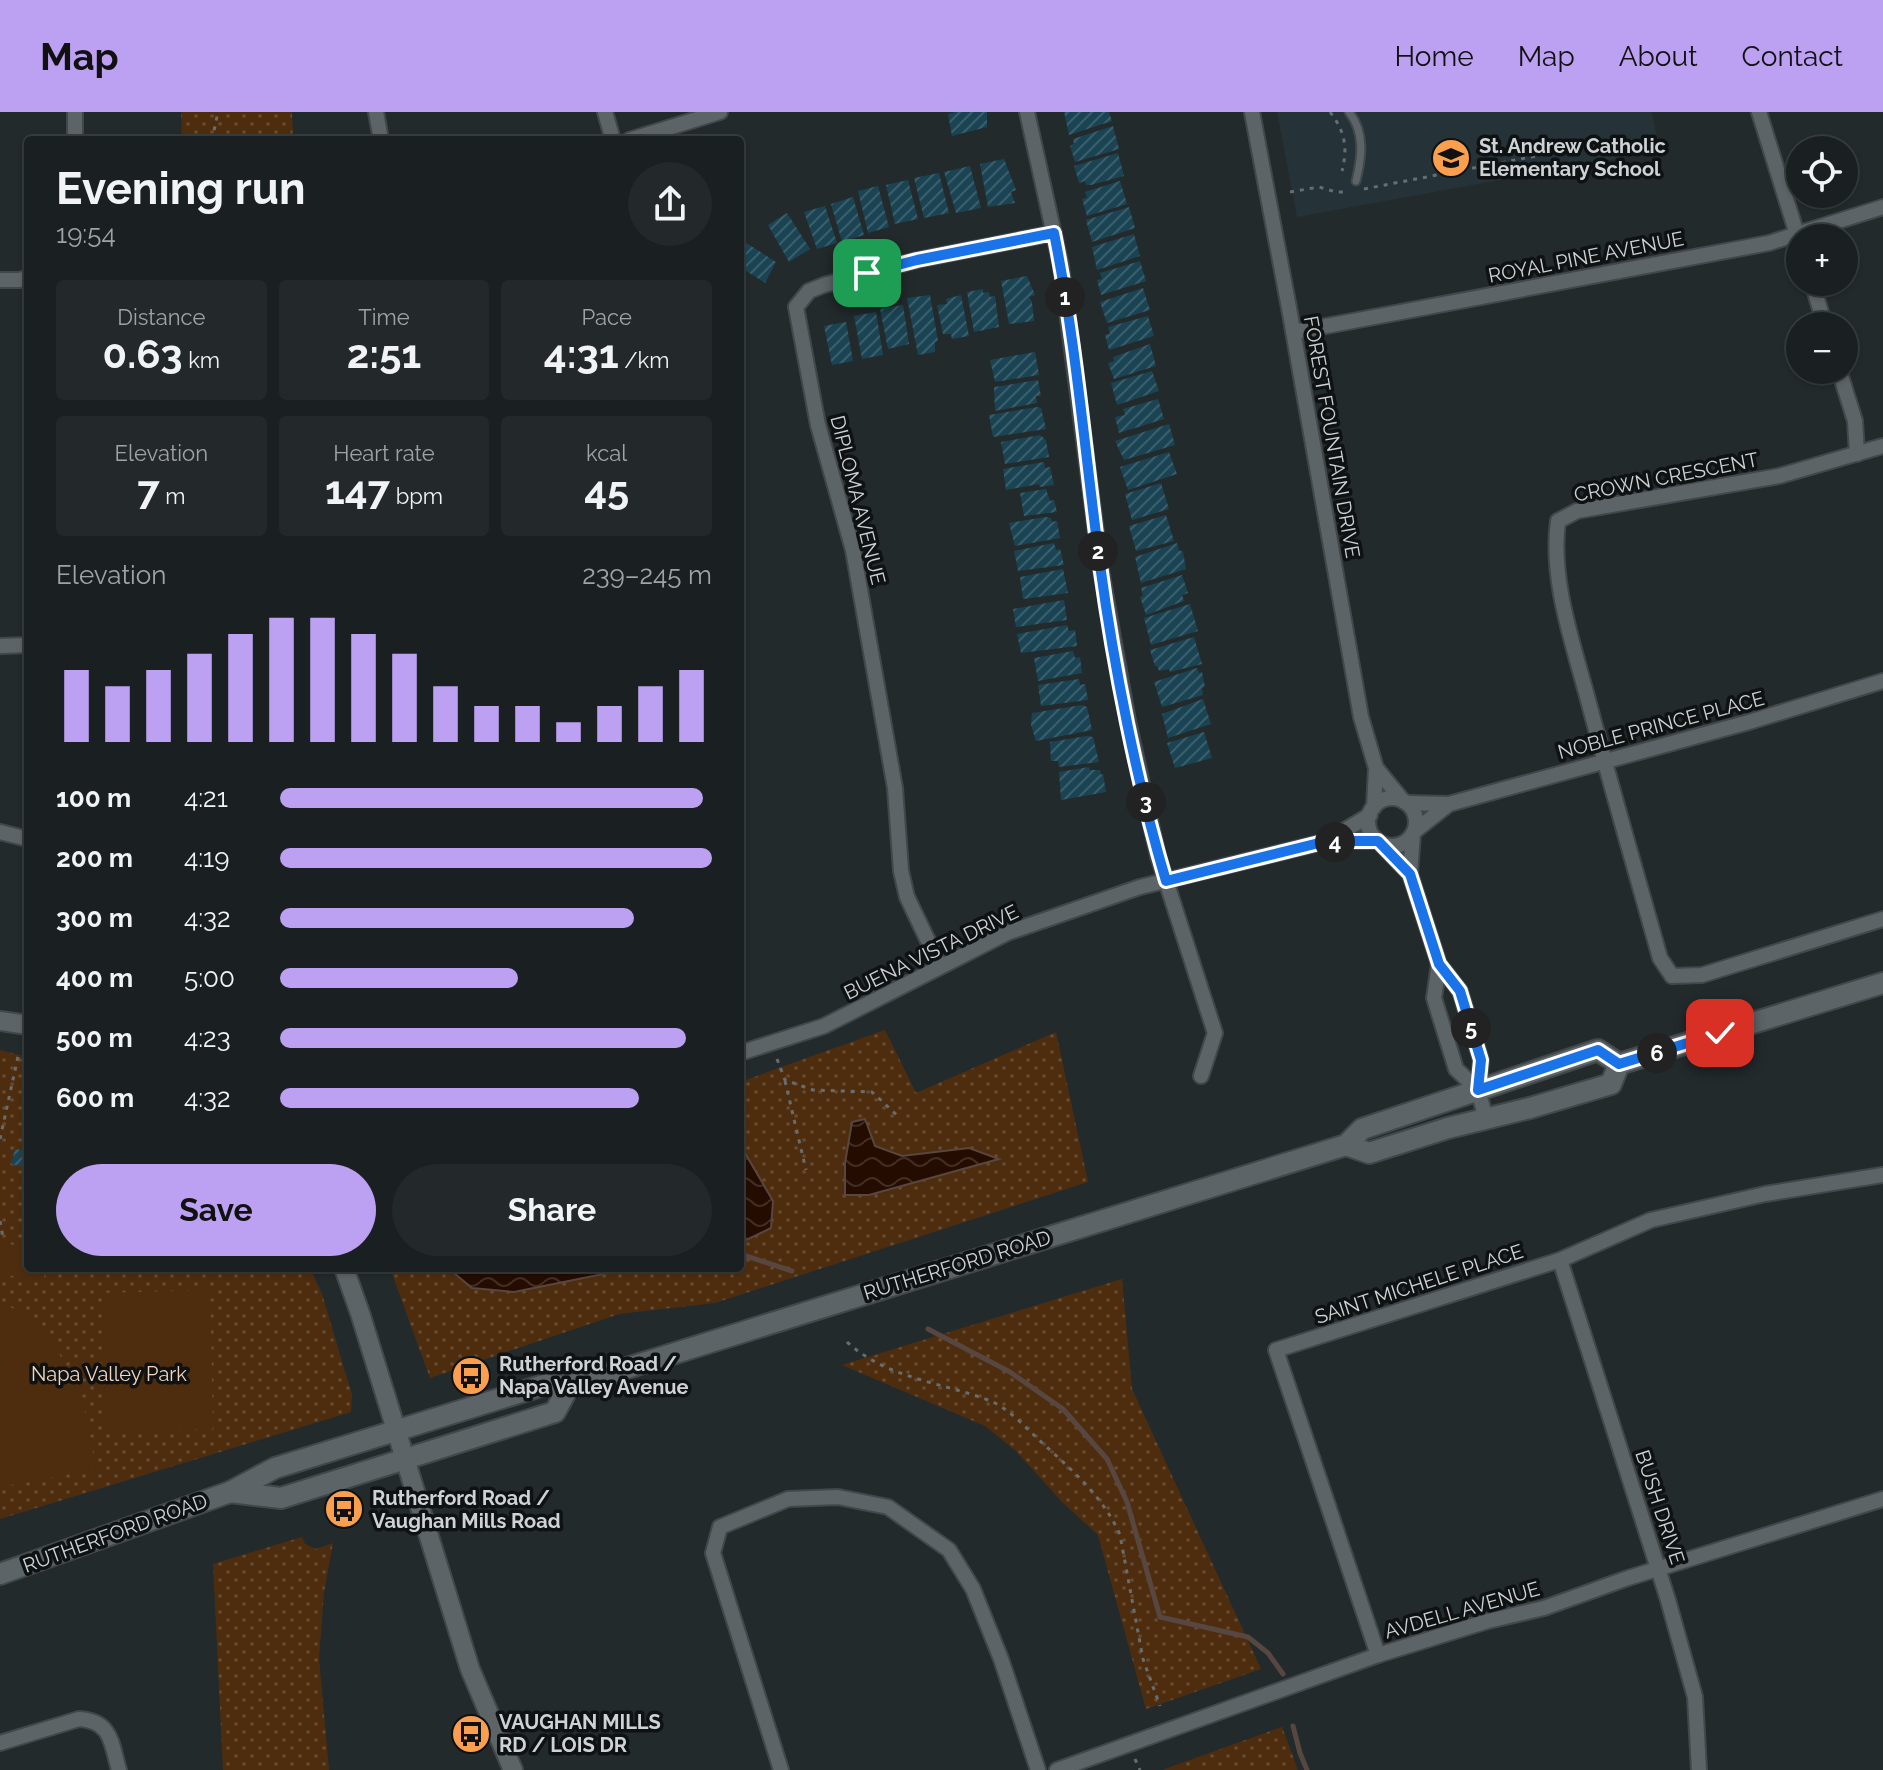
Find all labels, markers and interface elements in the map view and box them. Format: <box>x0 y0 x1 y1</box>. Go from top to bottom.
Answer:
text: Map <box>40 34 119 79</box>
text: Home <box>1394 40 1474 73</box>
text: Map <box>1518 40 1575 73</box>
text: About <box>1619 40 1698 73</box>
text: Contact <box>1742 40 1843 73</box>
place label: St. Andrew Catholic Elementary School <box>1479 134 1666 181</box>
map controls <box>1786 136 1858 384</box>
button: locate <box>1786 136 1858 208</box>
school or university icon: St. Andrew Catholic Elementary School <box>1430 137 1472 179</box>
button: share <box>628 162 712 246</box>
text: Evening run <box>56 163 305 214</box>
text: 19:54 <box>56 219 116 249</box>
button: + <box>1786 224 1858 296</box>
street label: ROYAL PINE AVENUE <box>1486 226 1686 288</box>
pin <box>833 239 901 307</box>
icon: arrive <box>845 251 889 295</box>
pin: 1 <box>1045 277 1085 317</box>
text: 1 <box>1060 284 1070 310</box>
text: Distance <box>117 304 205 330</box>
text: Time <box>358 304 410 330</box>
text: Pace <box>581 304 632 330</box>
button: − <box>1786 312 1858 384</box>
street label: FOREST FOUNTAIN DRIVE <box>1299 314 1365 560</box>
text: 0.63 <box>103 330 183 377</box>
text: 2:51 <box>347 330 421 377</box>
text: 4:31 <box>544 330 619 377</box>
text: km <box>183 347 220 373</box>
text: /km <box>619 347 669 373</box>
street label: DIPLOMA AVENUE <box>825 413 891 587</box>
text: Elevation <box>115 440 208 466</box>
text: Heart rate <box>333 440 435 466</box>
text: kcal <box>586 440 627 466</box>
street label: CROWN CRESCENT <box>1572 447 1760 507</box>
text: 7 <box>137 466 160 513</box>
text: 147 <box>325 466 390 513</box>
text: 45 <box>584 466 629 513</box>
text: m <box>160 483 185 509</box>
text: bpm <box>390 483 443 509</box>
pin: 2 <box>1078 531 1118 571</box>
text: 2 <box>1092 538 1104 564</box>
text: Elevation <box>56 560 166 590</box>
text: 239–245 m <box>582 560 712 590</box>
street label: NOBLE PRINCE PLACE <box>1555 686 1767 764</box>
pin: 3 <box>1126 782 1166 822</box>
text: 100 m <box>56 783 131 813</box>
text: 4:21 <box>184 783 228 813</box>
text: 3 <box>1140 789 1152 815</box>
pin: 4 <box>1315 822 1355 862</box>
text: 4 <box>1329 829 1341 855</box>
text: 200 m <box>56 843 133 873</box>
text: 4:19 <box>184 843 229 873</box>
street label: BUENA VISTA DRIVE <box>840 899 1022 1005</box>
text: 300 m <box>56 903 133 933</box>
text: 4:32 <box>184 903 231 933</box>
text: 400 m <box>56 963 133 993</box>
text: 5:00 <box>184 963 235 993</box>
pin <box>1686 999 1754 1067</box>
pin: 5 <box>1451 1008 1491 1048</box>
icon: check <box>1698 1011 1742 1055</box>
text: 5 <box>1465 1015 1477 1041</box>
text: 500 m <box>56 1023 133 1053</box>
text: 4:23 <box>184 1023 231 1053</box>
pin: 6 <box>1637 1033 1677 1073</box>
text: 6 <box>1650 1040 1664 1066</box>
text: 600 m <box>56 1083 134 1113</box>
text: 4:32 <box>184 1083 231 1113</box>
button: Save <box>56 1164 376 1256</box>
button: Share <box>392 1164 712 1256</box>
street label: RUTHERFORD ROAD <box>860 1225 1054 1305</box>
street label: SAINT MICHELE PLACE <box>1312 1239 1526 1329</box>
place label: Rutherford Road / Napa Valley Avenue <box>499 1352 689 1399</box>
bus stop icon: Rutherford Road / Napa Valley Avenue <box>450 1355 492 1397</box>
park label: Napa Valley Park <box>31 1362 187 1386</box>
street label: BUSH DRIVE <box>1630 1447 1690 1567</box>
place label: Rutherford Road / Vaughan Mills Road <box>372 1486 561 1533</box>
street label: RUTHERFORD ROAD <box>19 1488 211 1578</box>
bus stop icon: Rutherford Road / Vaughan Mills Road <box>323 1488 365 1530</box>
street label: AVDELL AVENUE <box>1382 1576 1542 1644</box>
place label: VAUGHAN MILLS RD / LOIS DR <box>499 1710 661 1757</box>
bus stop icon: VAUGHAN MILLS RD / LOIS DR <box>450 1713 492 1755</box>

